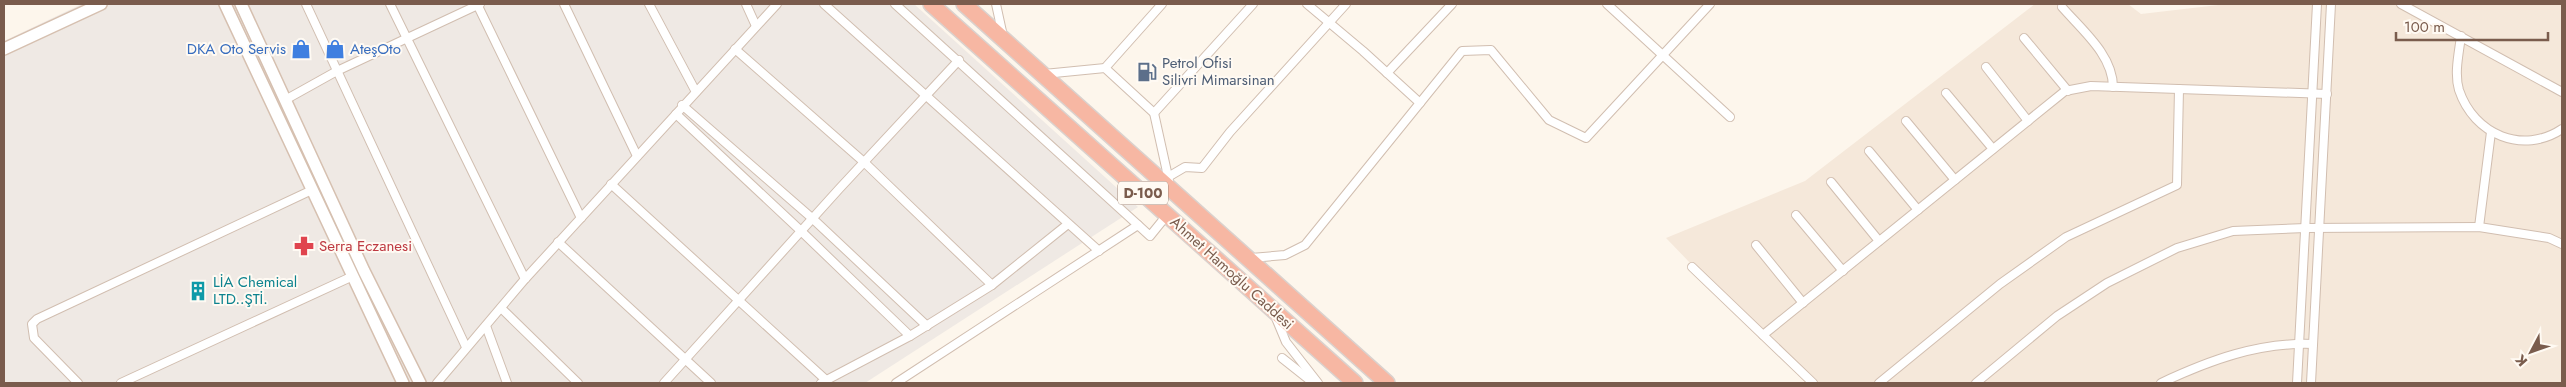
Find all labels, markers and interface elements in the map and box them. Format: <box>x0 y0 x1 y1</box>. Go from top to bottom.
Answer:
scale bar <box>2396 10 2548 42</box>
text: 100 m <box>2404 16 2445 38</box>
place label: DKA Oto Servis <box>187 38 286 60</box>
shop icon: DKA Oto Servis <box>290 38 312 60</box>
shop icon: AteşOto <box>324 38 346 60</box>
place label: AteşOto <box>350 38 401 60</box>
place label: Petrol Ofisi Silivri Mimarsinan <box>1162 52 1275 91</box>
fuel station icon: Petrol Ofisi Silivri Mimarsinan <box>1136 61 1158 83</box>
road number: D-100 <box>1118 182 1168 204</box>
street label: Ahmet Hamoğlu Caddesi <box>1165 211 1299 335</box>
pharmacy icon: Serra Eczanesi <box>293 235 315 257</box>
place label: Serra Eczanesi <box>319 235 412 257</box>
place label: LİA Chemical LTD..ŞTİ. <box>213 271 297 310</box>
building icon: LİA Chemical LTD..ŞTİ. <box>187 280 209 302</box>
north arrow <box>2506 327 2556 377</box>
text: K <box>2510 350 2532 371</box>

